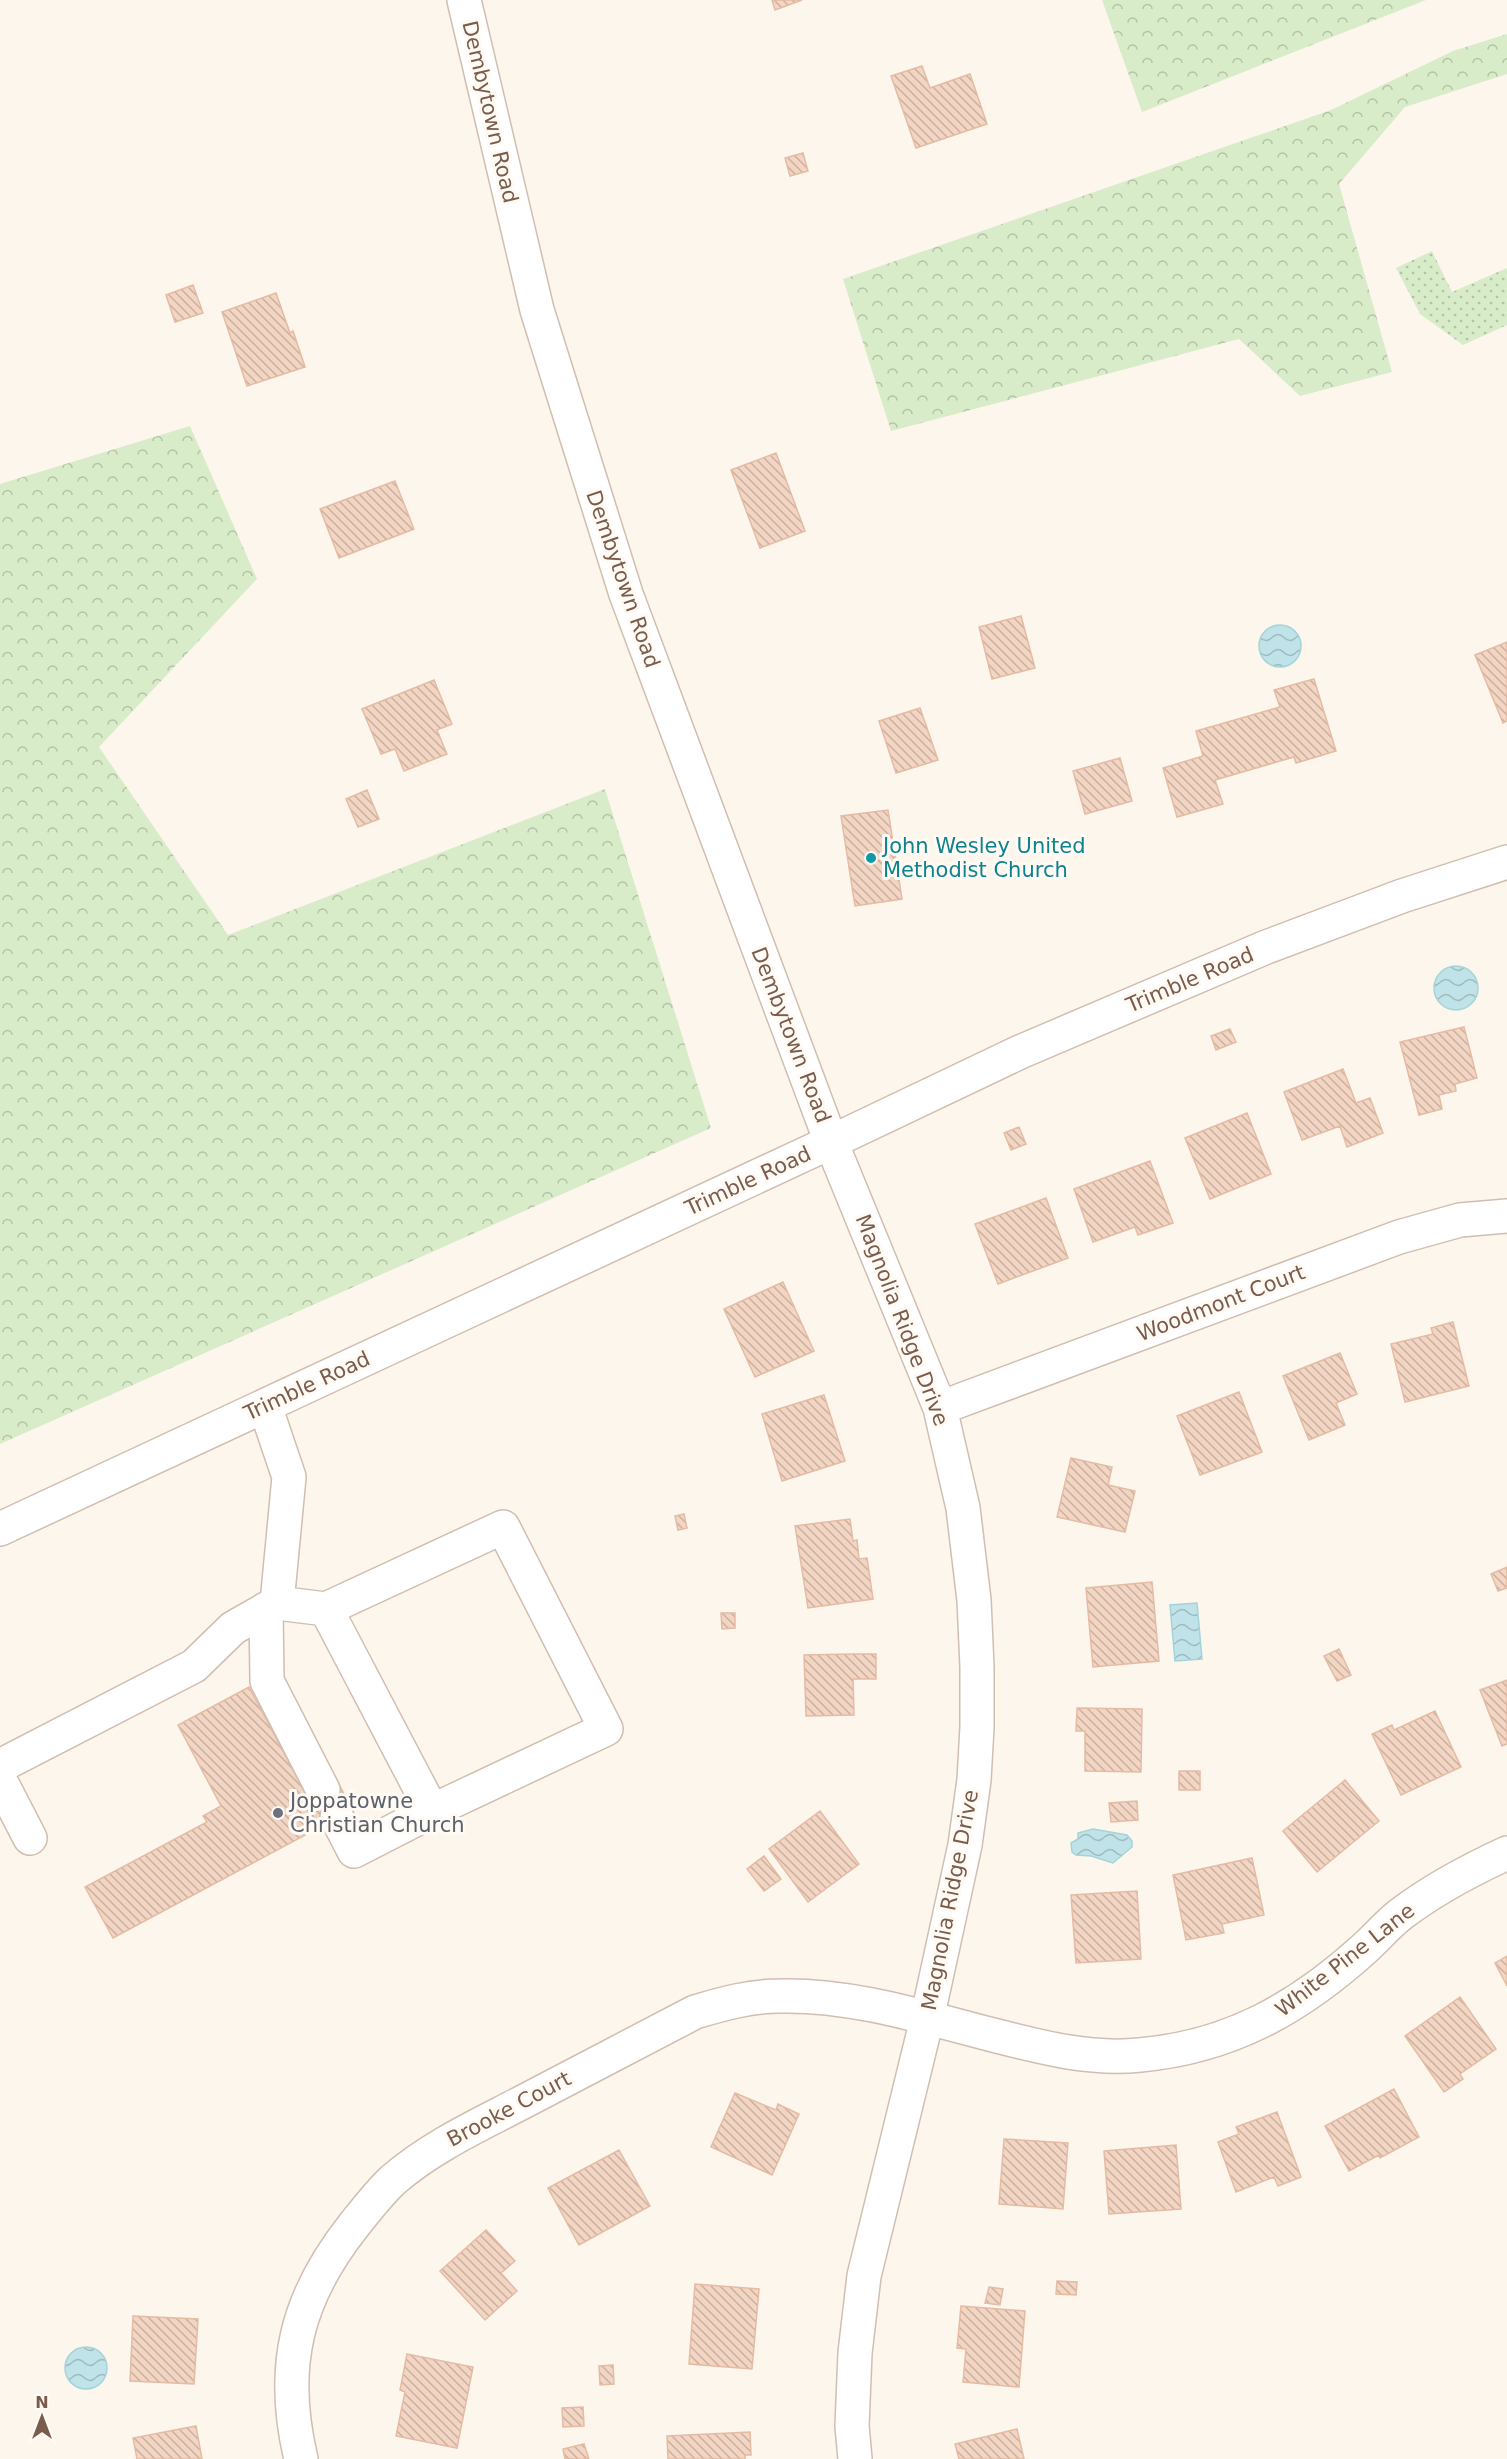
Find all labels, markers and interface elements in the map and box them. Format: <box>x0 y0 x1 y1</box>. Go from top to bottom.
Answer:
street label: Dembytown Road <box>457 19 523 205</box>
street label: Dembytown Road <box>581 487 665 671</box>
place label: John Wesley United Methodist Church <box>881 834 1086 882</box>
marker: John Wesley United Methodist Church <box>864 851 878 865</box>
street label: Trimble Road <box>1122 942 1257 1018</box>
street label: Dembytown Road <box>746 944 836 1126</box>
street label: Trimble Road <box>680 1141 815 1221</box>
street label: Magnolia Ridge Drive <box>851 1211 953 1429</box>
street label: Woodmont Court <box>1134 1260 1308 1346</box>
street label: Trimble Road <box>239 1346 374 1426</box>
street label: Magnolia Ridge Drive <box>917 1788 983 2012</box>
place label: Joppatowne Christian Church <box>288 1789 465 1837</box>
marker: Joppatowne Christian Church <box>271 1806 285 1820</box>
street label: White Pine Lane <box>1271 1898 1419 2022</box>
street label: Brooke Court <box>443 2066 575 2152</box>
north arrow <box>12 2387 72 2447</box>
text: N <box>35 2393 49 2412</box>

